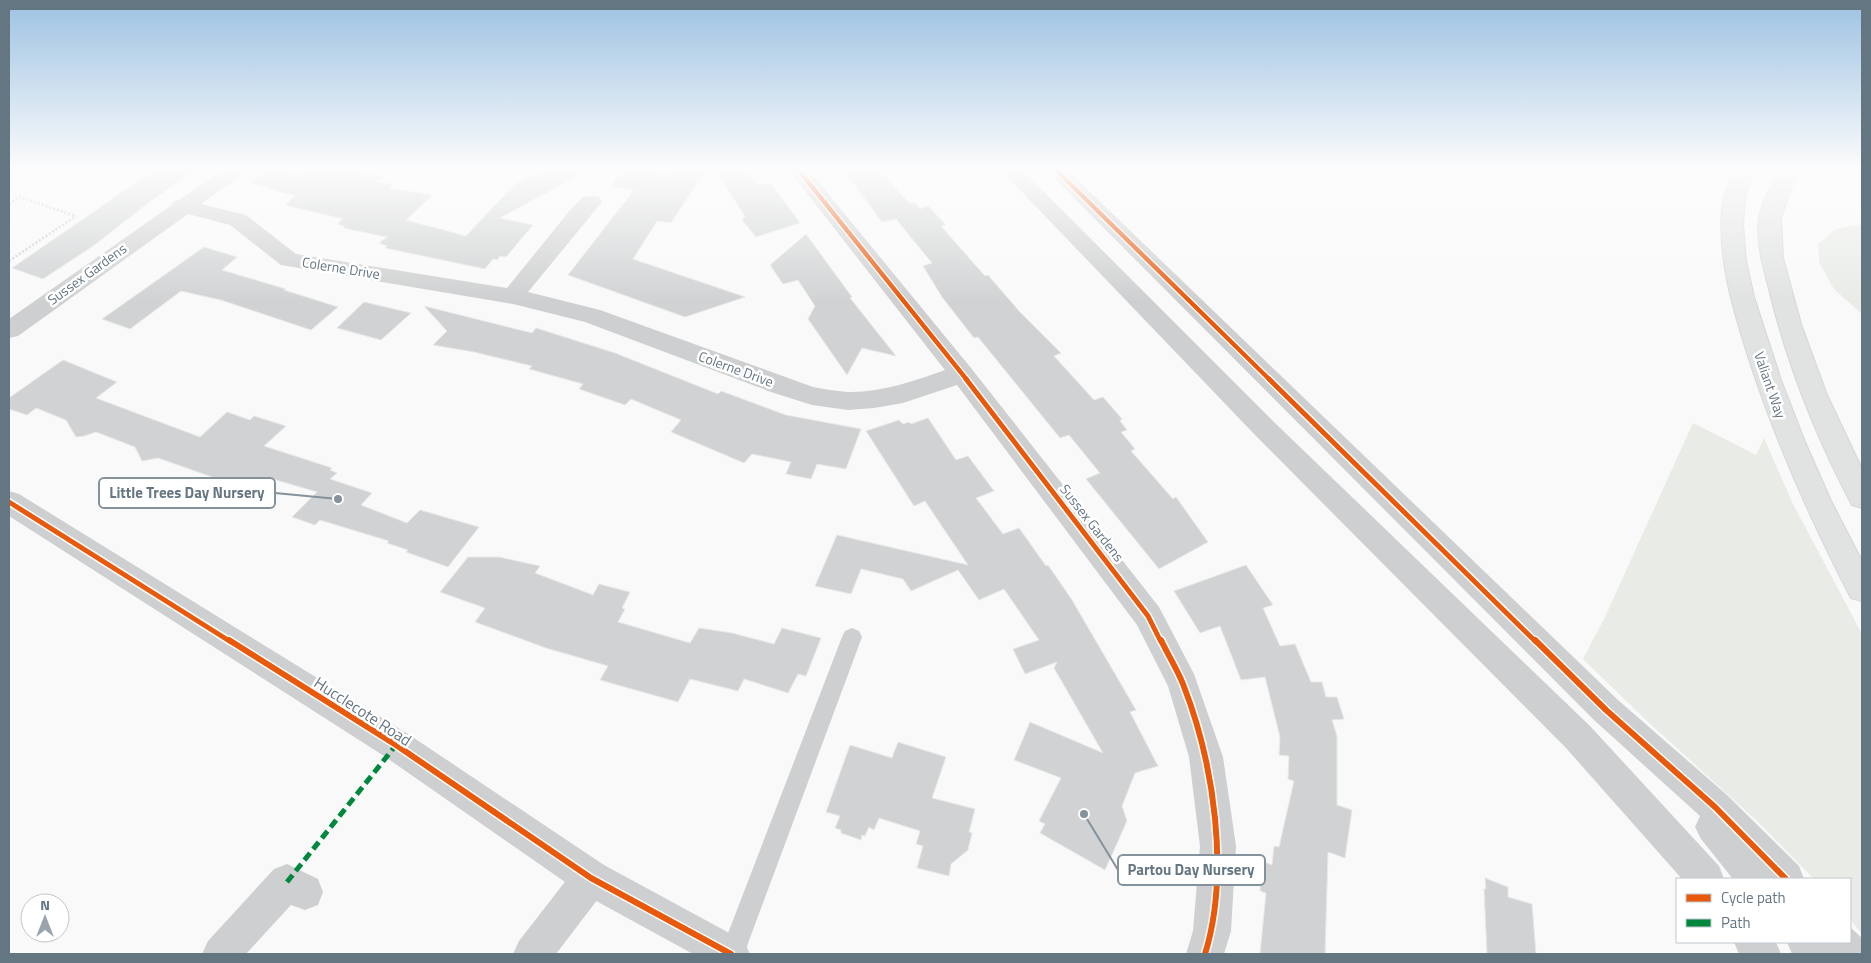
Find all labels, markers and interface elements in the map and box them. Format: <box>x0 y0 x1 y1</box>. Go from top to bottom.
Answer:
street label: Sussex Gardens <box>43 238 131 310</box>
street label: Colerne Drive <box>301 251 381 284</box>
street label: Colerne Drive <box>696 345 777 392</box>
street label: Valiant Way <box>1749 349 1792 421</box>
callout: Little Trees Day Nursery <box>99 478 275 508</box>
street label: Sussex Gardens <box>1055 479 1129 566</box>
text: Little Trees Day Nursery <box>109 481 265 504</box>
street label: Hucclecote Road <box>309 670 417 752</box>
callout: Partou Day Nursery <box>1118 855 1265 885</box>
text: Partou Day Nursery <box>1127 858 1255 881</box>
legend <box>1676 878 1851 943</box>
text: Cycle path <box>1721 886 1786 909</box>
north arrow <box>20 893 70 943</box>
text: N <box>40 894 50 915</box>
text: Path <box>1721 911 1751 934</box>

